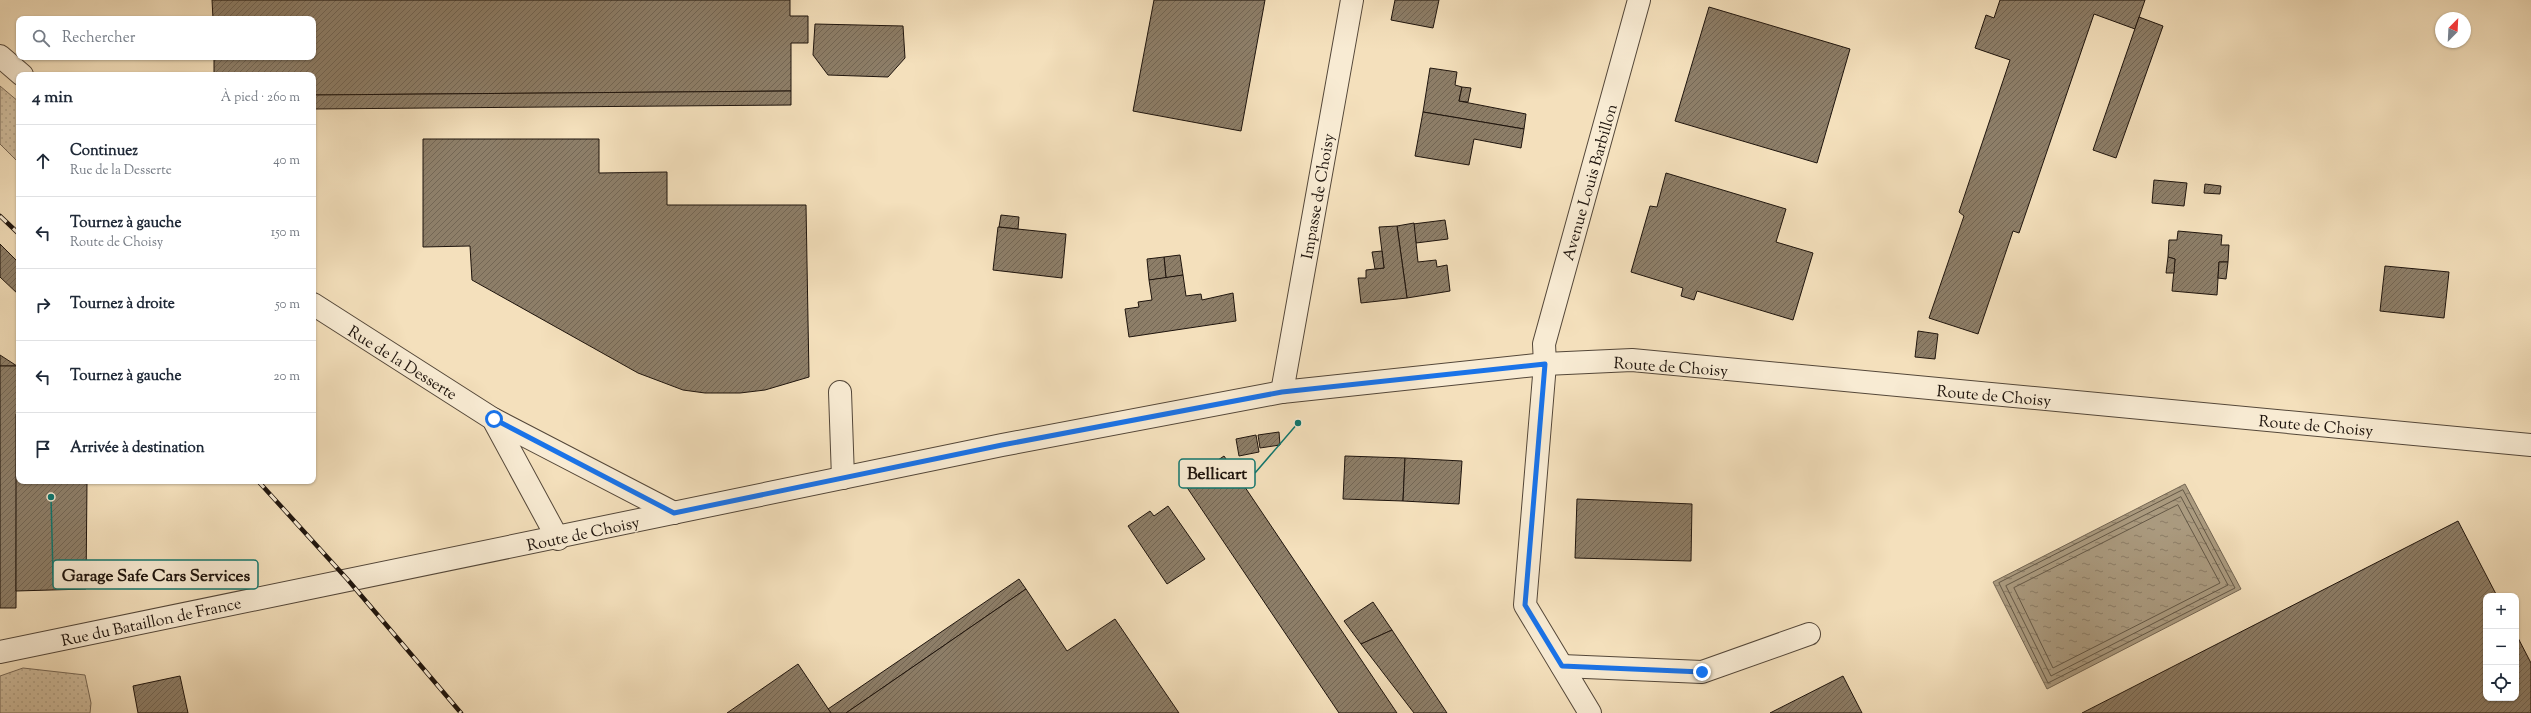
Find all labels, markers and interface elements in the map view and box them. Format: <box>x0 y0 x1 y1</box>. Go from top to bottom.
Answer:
north arrow <box>2435 12 2471 48</box>
search box <box>16 16 316 60</box>
icon: search <box>30 27 52 49</box>
text: Rechercher <box>62 28 135 49</box>
text: 4 min <box>32 86 73 110</box>
text: À pied · 260 m <box>221 89 300 107</box>
street label: Avenue Louis Barbillon <box>1558 101 1625 264</box>
street label: Impasse de Choisy <box>1297 132 1342 261</box>
text: Continuez <box>70 141 138 162</box>
icon: ahead <box>32 150 54 172</box>
text: 40 m <box>273 152 300 170</box>
text: Rue de la Desserte <box>70 162 172 180</box>
text: Tournez à gauche <box>70 213 181 234</box>
icon: left <box>32 222 54 244</box>
text: 150 m <box>271 224 300 242</box>
text: Route de Choisy <box>70 234 163 252</box>
icon: right <box>32 294 54 316</box>
text: Tournez à droite <box>70 294 175 315</box>
text: 50 m <box>275 296 300 314</box>
street label: Rue de la Desserte <box>342 321 461 407</box>
street label: Route de Choisy <box>1613 353 1729 384</box>
icon: left <box>32 366 54 388</box>
text: Tournez à gauche <box>70 366 181 387</box>
text: 20 m <box>274 368 300 386</box>
street label: Route de Choisy <box>1936 381 2052 414</box>
route start <box>485 410 503 428</box>
street label: Route de Choisy <box>2258 411 2374 444</box>
icon: arrive <box>32 438 54 460</box>
text: Arrivée à destination <box>70 438 205 459</box>
callout: Bellicart <box>1179 459 1255 488</box>
text: Bellicart <box>1187 463 1247 487</box>
street label: Route de Choisy <box>525 512 642 559</box>
callout: Garage Safe Cars Services <box>53 560 258 589</box>
text: Garage Safe Cars Services <box>62 565 250 589</box>
street label: Rue du Bataillon de France <box>59 593 244 654</box>
map controls <box>2483 593 2519 701</box>
button: + <box>2483 593 2519 629</box>
button: − <box>2483 629 2519 665</box>
route end <box>1693 663 1711 681</box>
button: locate <box>2483 665 2519 701</box>

